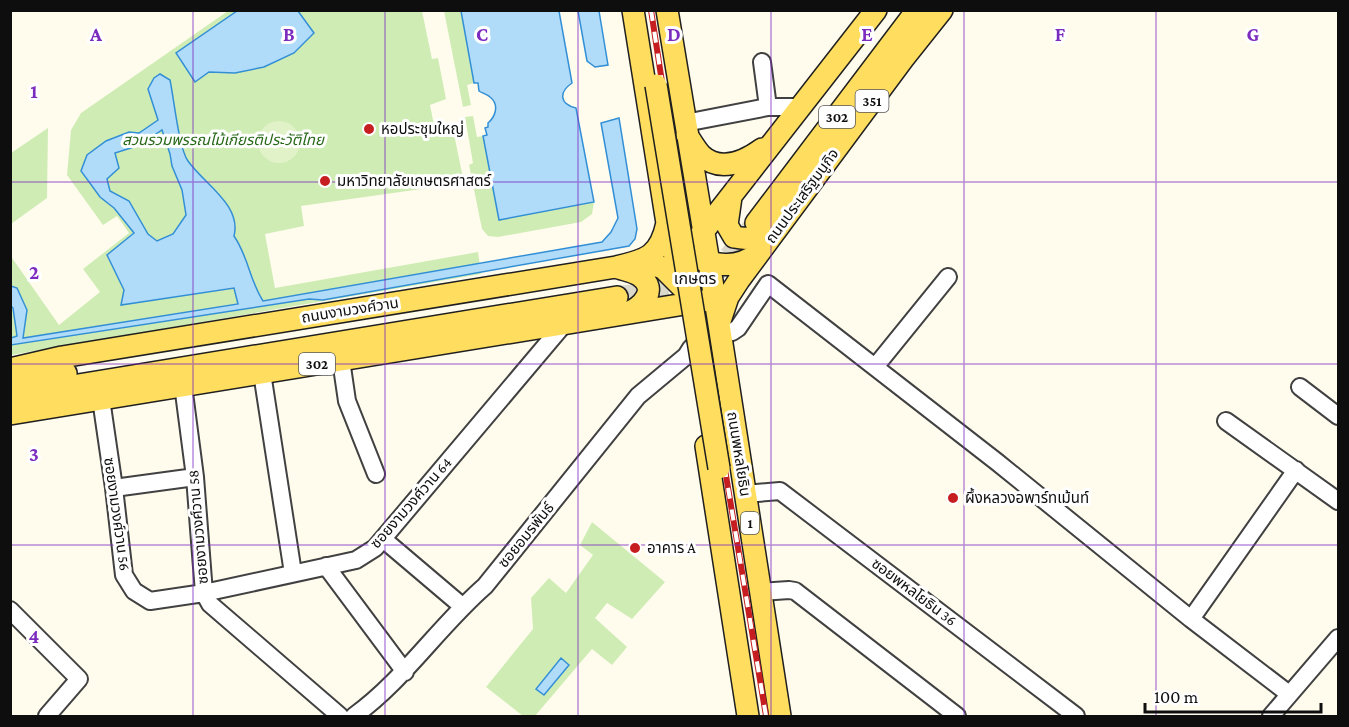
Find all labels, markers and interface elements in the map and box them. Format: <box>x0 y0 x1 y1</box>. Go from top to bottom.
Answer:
text: A <box>89 23 103 45</box>
text: B <box>283 23 295 45</box>
text: C <box>476 23 488 45</box>
text: D <box>667 23 681 45</box>
text: E <box>861 23 873 45</box>
text: F <box>1055 23 1066 45</box>
text: G <box>1247 23 1260 45</box>
text: 1 <box>30 80 38 102</box>
road number: 351 <box>856 90 888 112</box>
road number: 302 <box>819 106 855 128</box>
place label: หอประชุมใหญ่ <box>381 120 464 138</box>
marker: หอประชุมใหญ่ <box>362 122 376 136</box>
park label: สวนรวมพรรณไม้เกียรติประวัติไทย <box>122 132 325 148</box>
street label: ถนนประเสริฐมนูกิจ <box>762 146 842 247</box>
place label: มหาวิทยาลัยเกษตรศาสตร์ <box>337 173 492 189</box>
marker: มหาวิทยาลัยเกษตรศาสตร์ <box>318 174 332 188</box>
text: 2 <box>29 261 39 283</box>
district label: เกษตร <box>674 270 716 287</box>
street label: ถนนงามวงศ์วาน <box>300 294 400 326</box>
road number: 302 <box>299 353 335 375</box>
street label: ถนนพหลโยธิน <box>724 410 754 498</box>
text: 3 <box>29 443 39 465</box>
street label: ซอยงามวงศ์วาน 64 <box>367 454 455 552</box>
street label: ซอยงามวงศ์วาน 56 <box>101 456 133 572</box>
street label: ซอยงามวงศ์วาน 58 <box>185 469 211 585</box>
place label: ผึ้งหลวงอพาร์ทเม้นท์ <box>965 487 1089 506</box>
marker: ผึ้งหลวงอพาร์ทเม้นท์ <box>946 491 960 505</box>
street label: ซอยอมรพันธ์ <box>495 499 557 571</box>
road number: 1 <box>741 512 759 534</box>
place label: อาคาร A <box>647 540 696 556</box>
marker: อาคาร A <box>628 541 642 555</box>
street label: ซอยพหลโยธิน 36 <box>869 555 959 629</box>
text: 4 <box>29 625 40 647</box>
scale bar <box>1145 676 1320 714</box>
text: 100 m <box>1154 687 1199 707</box>

